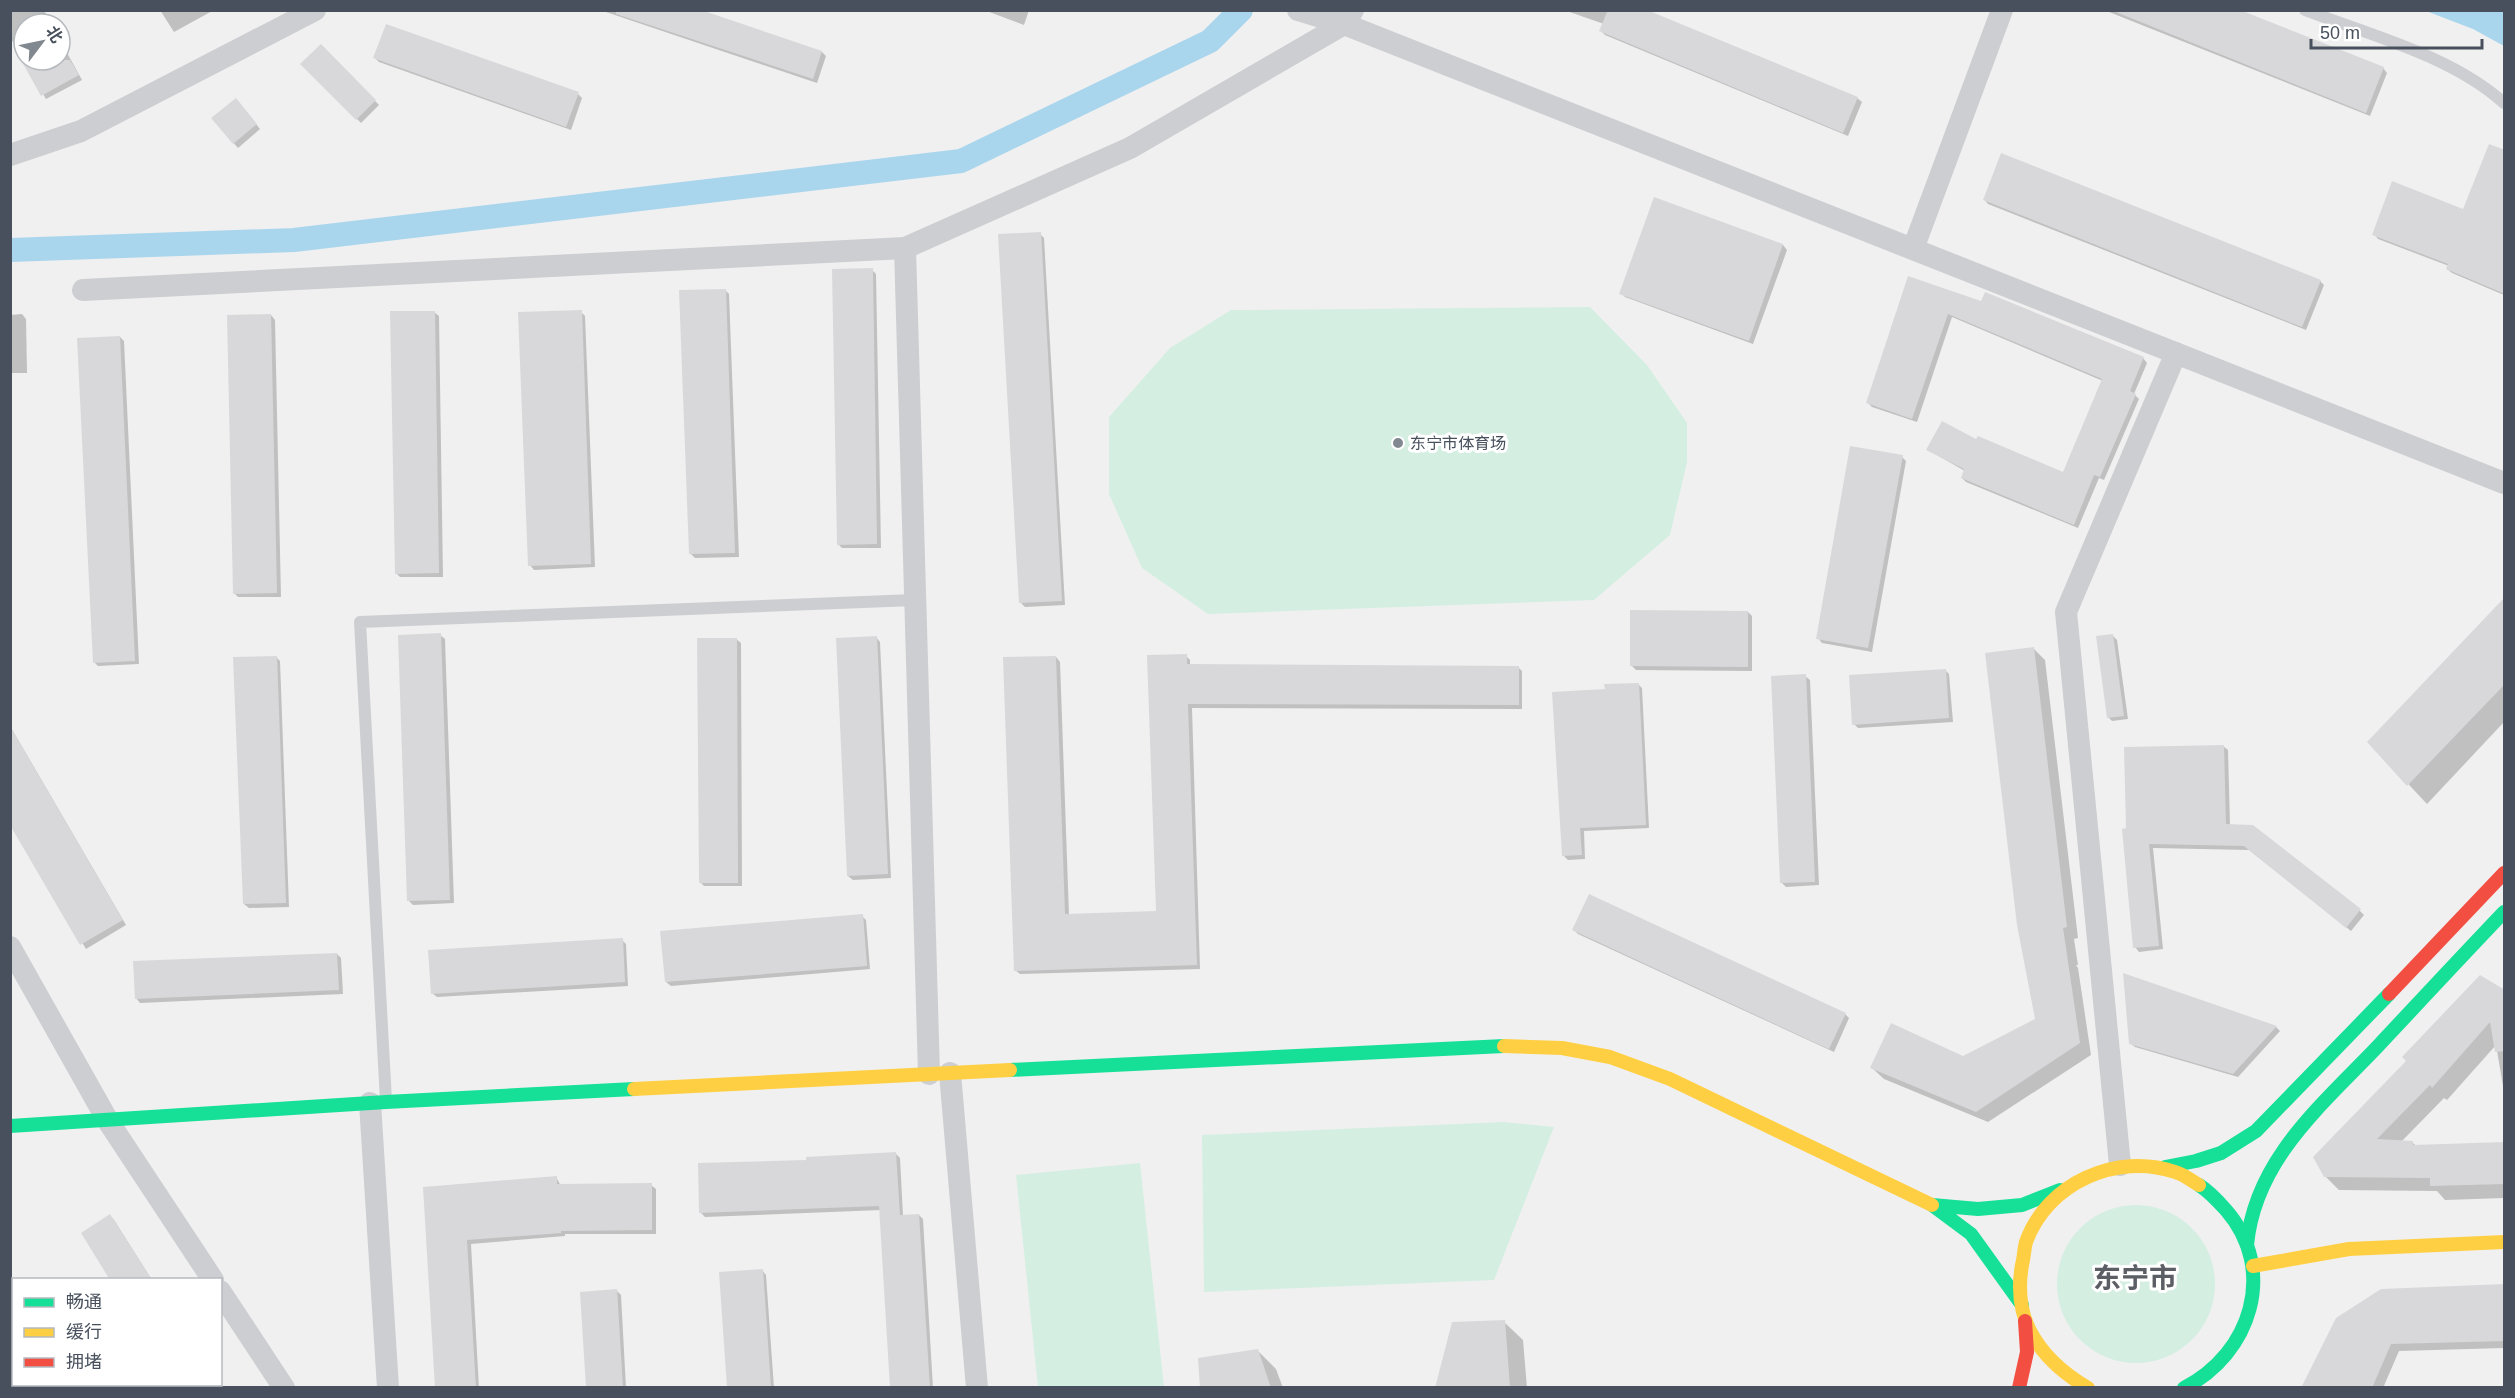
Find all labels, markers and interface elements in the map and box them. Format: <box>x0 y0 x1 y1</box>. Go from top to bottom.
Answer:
north arrow <box>12 12 72 72</box>
scale bar <box>2311 12 2482 50</box>
text: 北 <box>43 23 66 46</box>
text: 50 m <box>2320 23 2360 43</box>
place label: 东宁市体育场 <box>1410 435 1506 452</box>
marker: 东宁市体育场 <box>1391 436 1405 450</box>
district label: 东宁市 <box>2093 1263 2177 1294</box>
legend <box>12 1278 222 1386</box>
text: 畅通 <box>66 1292 102 1312</box>
text: 缓行 <box>66 1322 102 1342</box>
text: 拥堵 <box>66 1352 102 1372</box>

